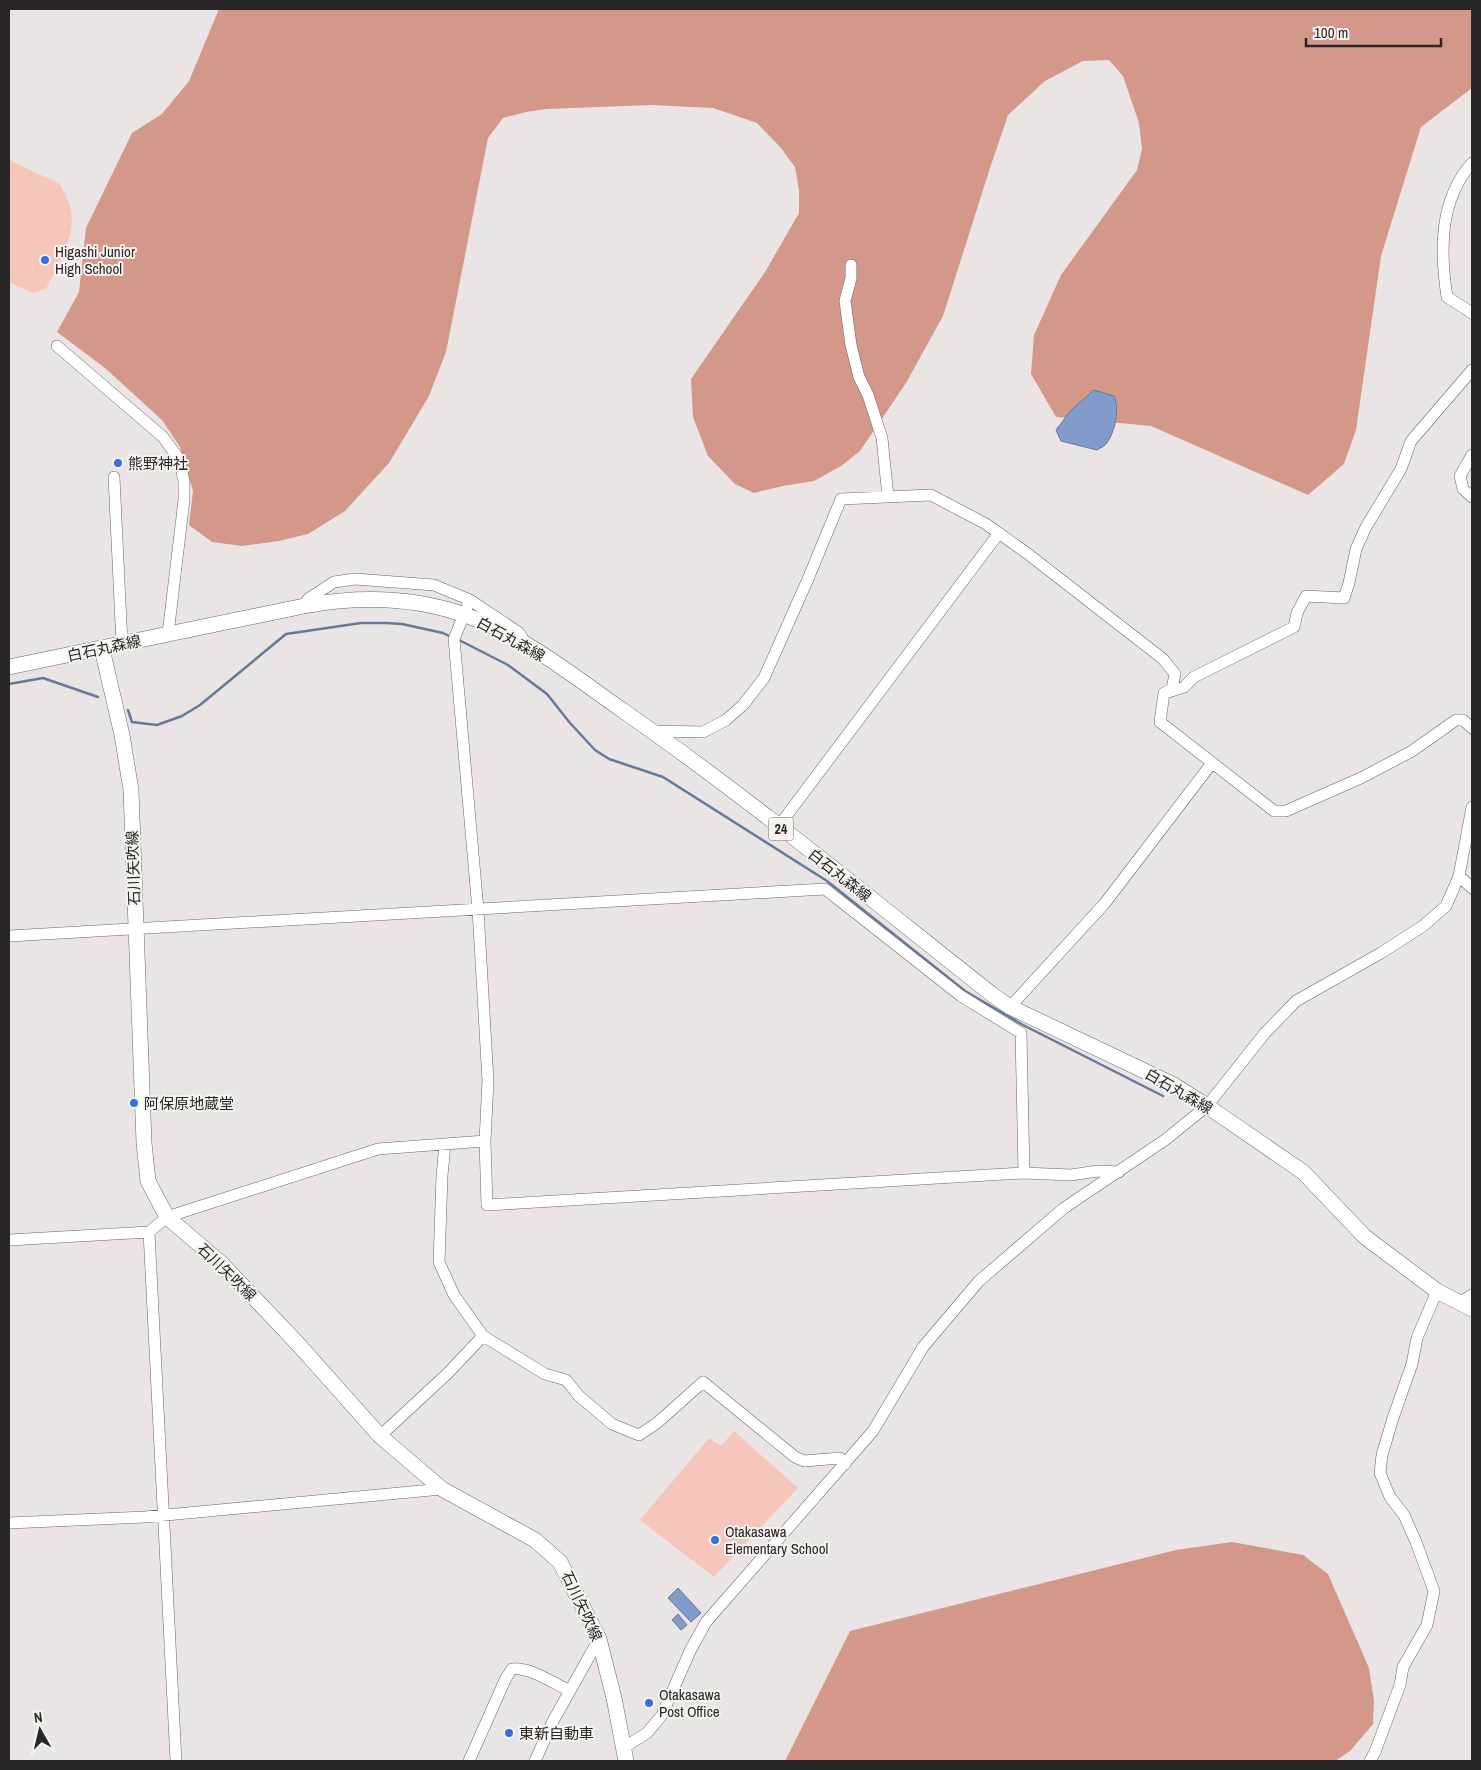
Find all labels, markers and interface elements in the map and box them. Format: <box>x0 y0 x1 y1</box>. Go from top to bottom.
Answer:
scale bar <box>1306 15 1441 47</box>
text: 100 m <box>1314 22 1348 43</box>
place label: Higashi Junior High School <box>55 241 135 279</box>
marker: Higashi Junior High School <box>39 254 51 266</box>
place label: 熊野神社 <box>128 453 188 474</box>
marker: 熊野神社 <box>112 457 124 469</box>
street label: 白石丸森線 <box>473 612 549 666</box>
street label: 白石丸森線 <box>65 630 143 666</box>
road number: 24 <box>768 818 794 841</box>
street label: 石川矢吹線 <box>121 830 145 906</box>
street label: 白石丸森線 <box>804 844 876 906</box>
street label: 白石丸森線 <box>1141 1063 1217 1119</box>
place label: 阿保原地蔵堂 <box>144 1093 234 1114</box>
marker: 阿保原地蔵堂 <box>128 1097 140 1109</box>
street label: 石川矢吹線 <box>193 1238 261 1306</box>
place label: Otakasawa Elementary School <box>725 1521 828 1559</box>
marker: Otakasawa Elementary School <box>709 1534 721 1546</box>
street label: 石川矢吹線 <box>557 1568 607 1644</box>
place label: Otakasawa Post Office <box>659 1684 721 1722</box>
marker: Otakasawa Post Office <box>643 1697 655 1709</box>
north arrow <box>15 1705 65 1755</box>
text: N <box>33 1708 44 1727</box>
place label: 東新自動車 <box>519 1723 594 1744</box>
marker: 東新自動車 <box>503 1727 515 1739</box>

